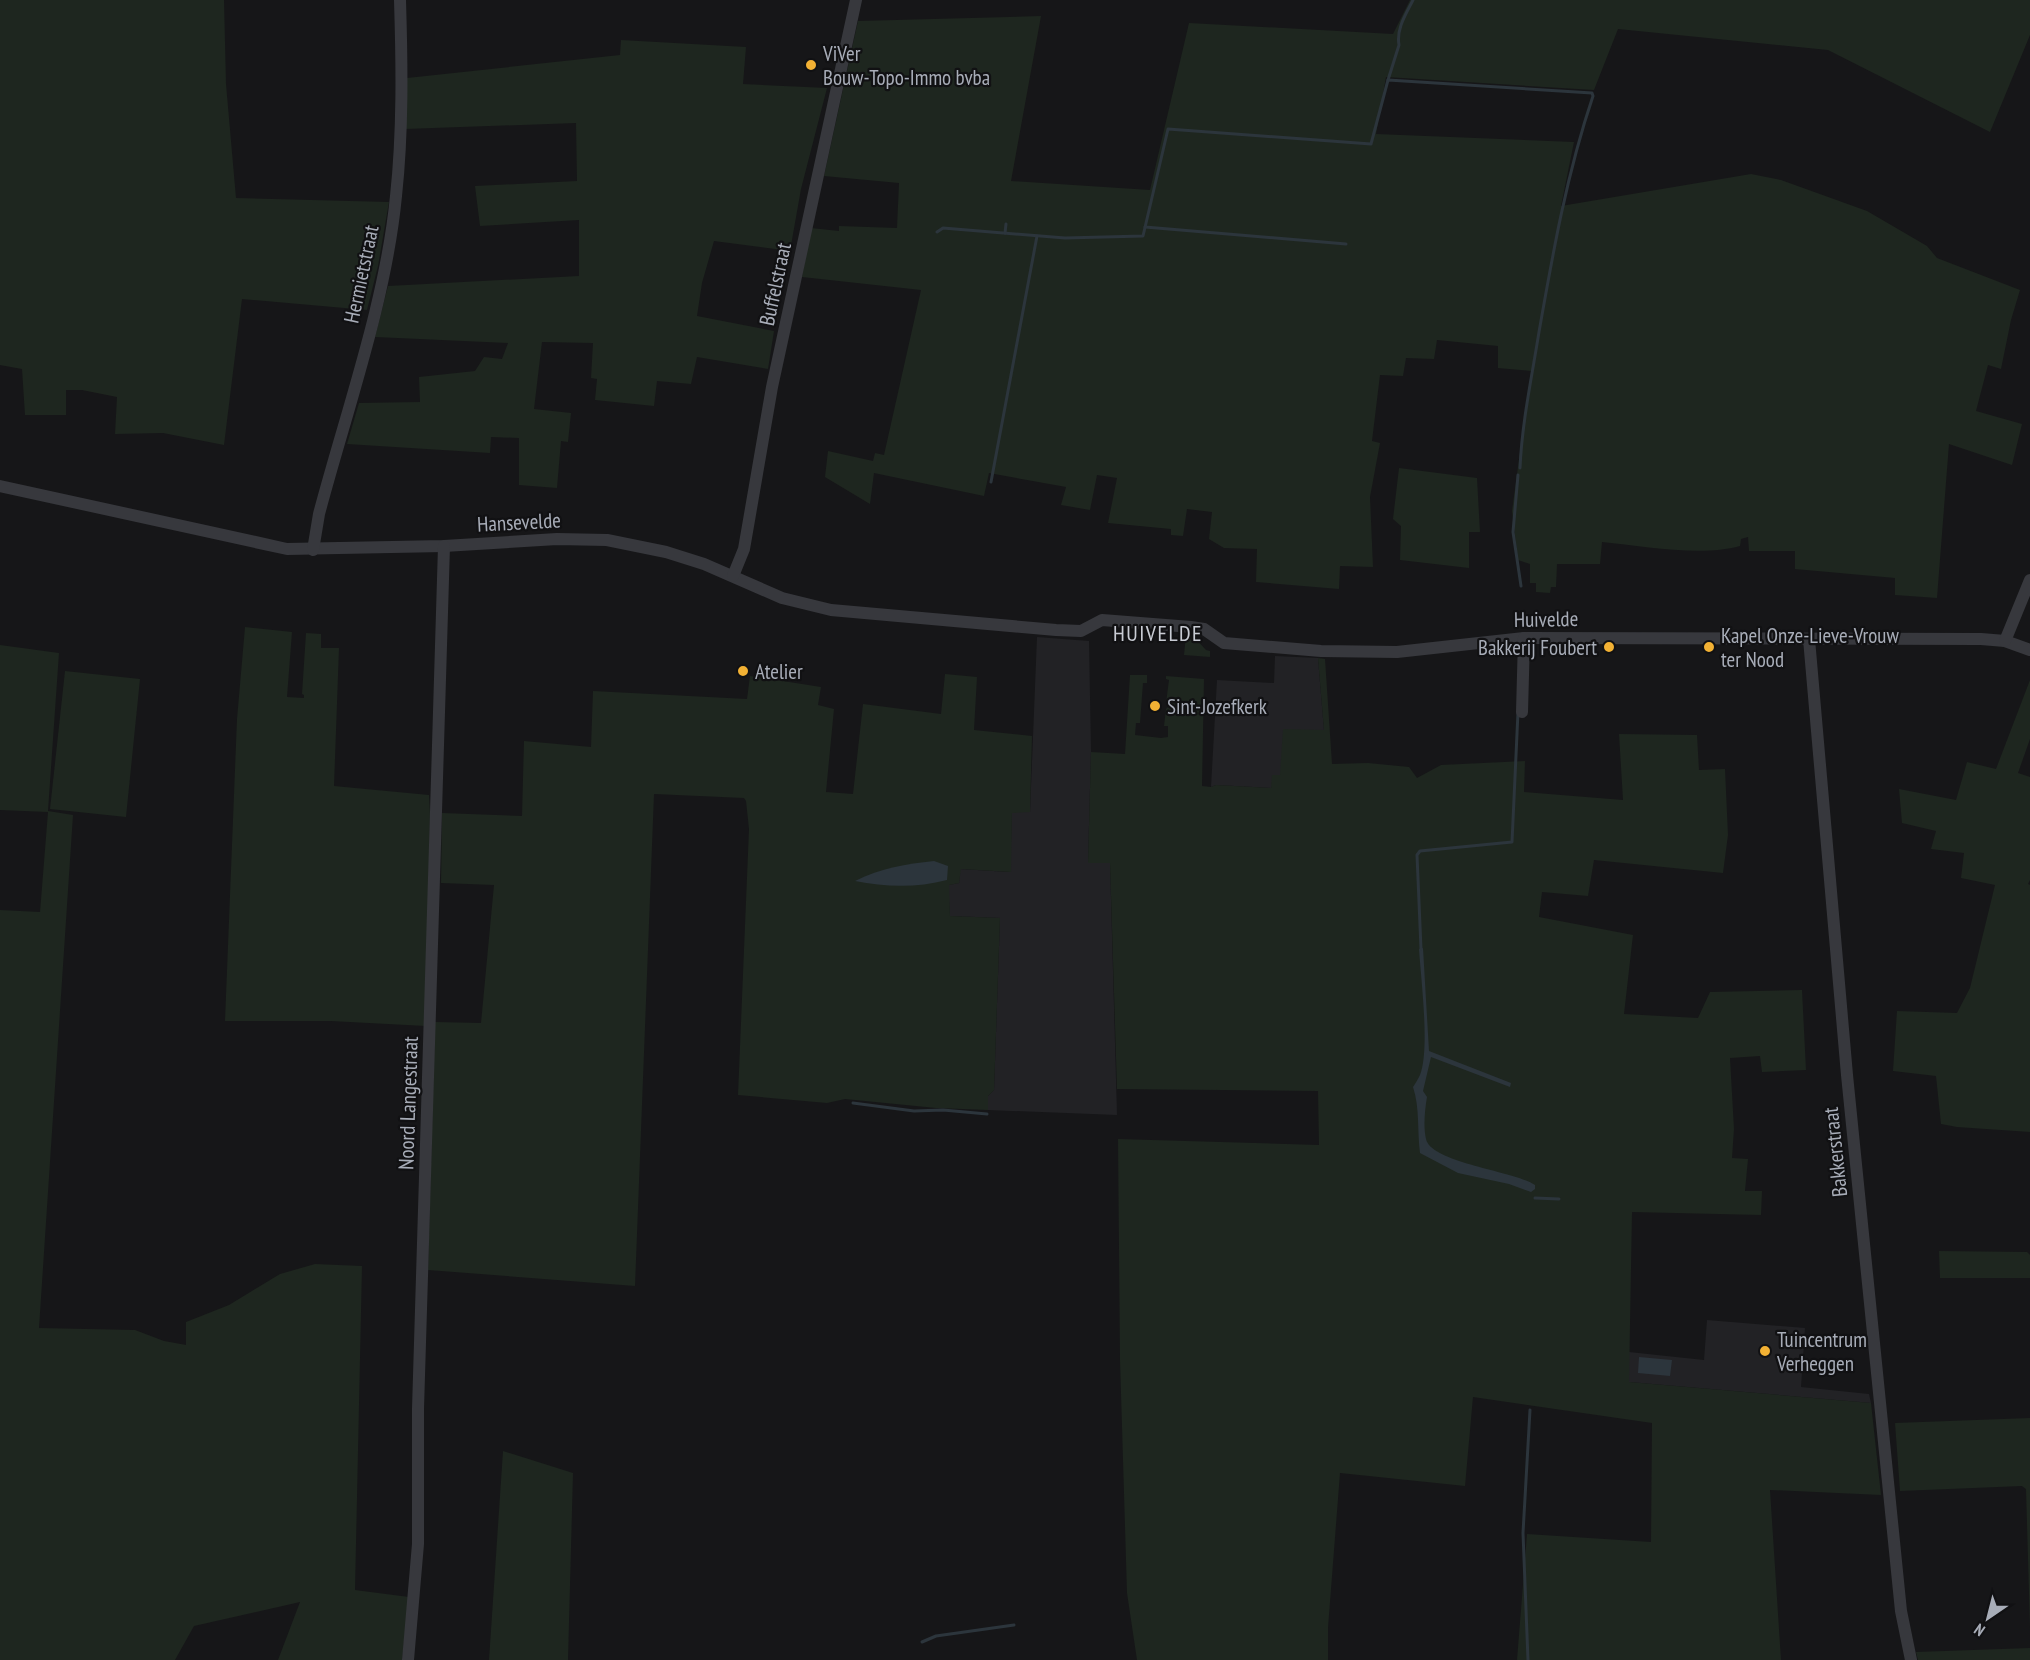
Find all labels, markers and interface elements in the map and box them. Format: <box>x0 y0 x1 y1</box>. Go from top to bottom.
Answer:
place label: ViVer Bouw-Topo-Immo bvba <box>822 40 990 91</box>
marker: ViVer Bouw-Topo-Immo bvba <box>804 58 818 72</box>
street label: Hermietstraat <box>337 222 385 326</box>
street label: Buffelstraat <box>753 240 797 328</box>
street label: Hansevelde <box>476 506 562 538</box>
street label: Huivelde <box>1514 605 1578 633</box>
district label: HUIVELDE <box>1113 619 1203 647</box>
place label: Kapel Onze-Lieve-Vrouw ter Nood <box>1721 622 1899 673</box>
place label: Bakkerij Foubert <box>1478 634 1597 661</box>
marker: Bakkerij Foubert <box>1602 640 1616 654</box>
marker: Kapel Onze-Lieve-Vrouw ter Nood <box>1702 640 1716 654</box>
place label: Atelier <box>755 658 803 685</box>
marker: Atelier <box>736 664 750 678</box>
place label: Sint-Jozefkerk <box>1167 693 1267 720</box>
marker: Sint-Jozefkerk <box>1148 699 1162 713</box>
street label: Noord Langestraat <box>392 1035 424 1170</box>
street label: Bakkerstraat <box>1817 1106 1853 1198</box>
place label: Tuincentrum Verheggen <box>1776 1326 1867 1377</box>
marker: Tuincentrum Verheggen <box>1758 1344 1772 1358</box>
north arrow <box>1958 1588 2018 1648</box>
text: N <box>1970 1620 1989 1641</box>

